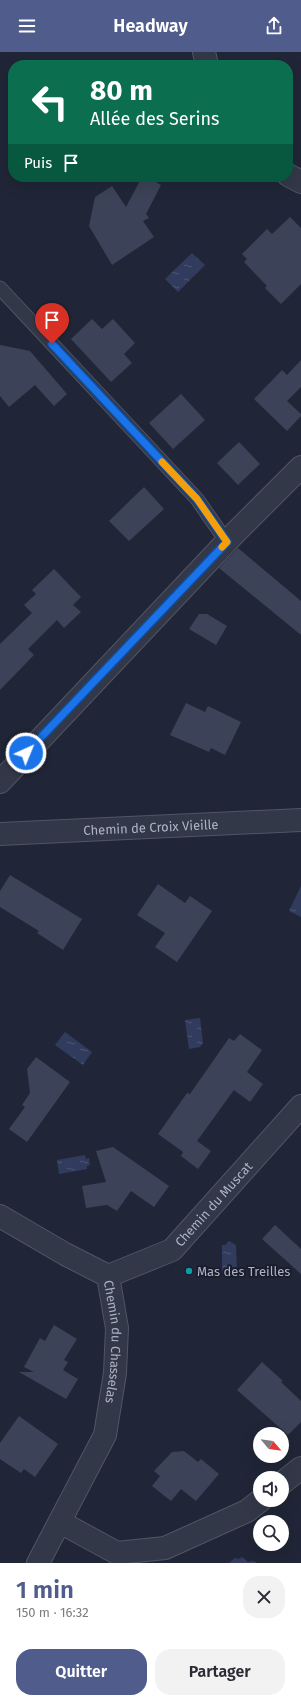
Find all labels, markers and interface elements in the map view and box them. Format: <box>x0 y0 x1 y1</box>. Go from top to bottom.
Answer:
icon: menu <box>16 15 38 37</box>
text: Headway <box>113 15 188 37</box>
icon: share <box>263 15 285 37</box>
text: 80 m <box>90 74 153 107</box>
icon: left <box>24 76 76 128</box>
text: Allée des Serins <box>90 108 220 130</box>
icon: arrive <box>60 152 82 174</box>
text: Puis <box>24 154 52 172</box>
pin <box>35 303 69 344</box>
icon: arrive <box>41 309 63 331</box>
position arrow <box>5 732 47 774</box>
street label: Chemin de Croix Vieille <box>83 817 219 838</box>
street label: Chemin du Muscat <box>172 1159 256 1250</box>
place label: Mas des Treilles <box>197 1264 290 1279</box>
marker: Mas des Treilles <box>184 1266 194 1276</box>
street label: Chemin du Chasselas <box>101 1279 124 1404</box>
north arrow <box>253 1427 289 1463</box>
map controls <box>253 1427 289 1551</box>
button: sound <box>253 1471 289 1507</box>
button: search <box>253 1515 289 1551</box>
text: 1 min <box>16 1576 74 1604</box>
button: close <box>243 1576 285 1618</box>
text: 150 m · 16:32 <box>16 1605 89 1620</box>
button: Quitter <box>16 1649 147 1695</box>
button: Partager <box>155 1649 285 1695</box>

